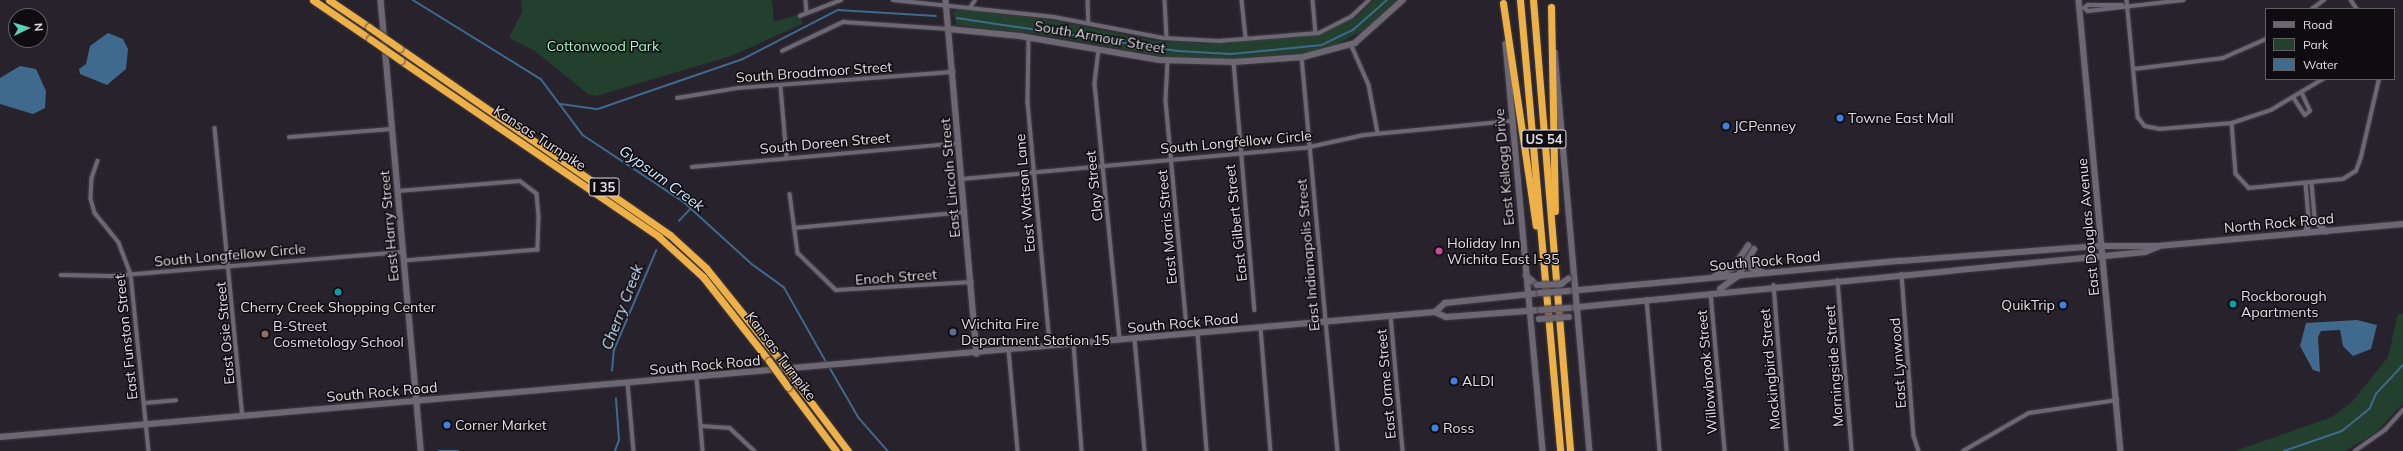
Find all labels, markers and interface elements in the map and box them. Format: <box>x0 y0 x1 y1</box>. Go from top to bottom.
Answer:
north arrow <box>8 8 48 48</box>
legend <box>2265 8 2395 80</box>
street label: South Armour Street <box>1033 17 1167 57</box>
text: Road <box>2303 17 2332 32</box>
text: N <box>32 22 46 32</box>
text: Park <box>2303 37 2328 52</box>
park label: Cottonwood Park <box>547 38 659 54</box>
text: Water <box>2303 57 2338 72</box>
street label: South Broadmoor Street <box>735 58 893 86</box>
street label: Kansas Turnpike <box>491 102 589 174</box>
street label: East Kellogg Drive <box>1491 108 1517 226</box>
place label: Towne East Mall <box>1848 110 1954 126</box>
marker: Towne East Mall <box>1835 113 1845 123</box>
street label: East Lincoln Street <box>936 118 964 238</box>
place label: JCPenney <box>1734 118 1796 134</box>
marker: JCPenney <box>1721 121 1731 131</box>
street label: South Longfellow Circle <box>1160 127 1312 157</box>
road number: US 54 <box>1521 128 1567 150</box>
street label: South Doreen Street <box>759 129 891 157</box>
street label: East Watson Lane <box>1011 133 1039 253</box>
water label: Gypsum Creek <box>616 141 708 215</box>
street label: Clay Street <box>1082 150 1106 222</box>
street label: East Douglas Avenue <box>2074 158 2102 296</box>
street label: East Gilbert Street <box>1222 164 1250 282</box>
street label: East Morris Street <box>1154 169 1180 285</box>
street label: East Harry Street <box>376 170 402 282</box>
road number: I 35 <box>588 176 620 198</box>
street label: East Indianapolis Street <box>1293 178 1323 332</box>
street label: North Rock Road <box>2223 210 2335 236</box>
place label: Holiday Inn Wichita East I-35 <box>1447 235 1560 268</box>
street label: South Longfellow Circle <box>154 240 306 270</box>
marker: Holiday Inn Wichita East I-35 <box>1434 246 1444 256</box>
street label: South Rock Road <box>1709 248 1821 274</box>
water label: Cherry Creek <box>597 262 647 352</box>
street label: Enoch Street <box>855 266 937 288</box>
street label: East Funston Street <box>111 273 141 401</box>
street label: East Osie Street <box>212 281 238 385</box>
marker: Cherry Creek Shopping Center <box>333 287 343 297</box>
place label: Rockborough Apartments <box>2241 288 2327 320</box>
place label: QuikTrip <box>2001 297 2055 313</box>
place label: Cherry Creek Shopping Center <box>240 299 436 315</box>
marker: Rockborough Apartments <box>2228 299 2238 309</box>
marker: QuikTrip <box>2058 300 2068 310</box>
street label: Morningside Street <box>1821 305 1847 427</box>
street label: Kansas Turnpike <box>742 308 820 404</box>
street label: Mockingbird Street <box>1756 308 1784 430</box>
street label: Willowbrook Street <box>1693 309 1721 435</box>
street label: South Rock Road <box>1127 310 1239 336</box>
place label: Wichita Fire Department Station 15 <box>961 316 1110 348</box>
street label: East Lynwood <box>1886 317 1910 409</box>
place label: B-Street Cosmetology School <box>273 318 404 350</box>
marker: Wichita Fire Department Station 15 <box>948 327 958 337</box>
street label: East Orme Street <box>1373 328 1399 440</box>
marker: B-Street Cosmetology School <box>260 329 270 339</box>
street label: South Rock Road <box>649 352 761 378</box>
place label: ALDI <box>1462 373 1494 389</box>
marker: ALDI <box>1449 376 1459 386</box>
street label: South Rock Road <box>326 379 438 405</box>
place label: Corner Market <box>455 417 547 433</box>
marker: Corner Market <box>442 420 452 430</box>
place label: Ross <box>1443 420 1474 436</box>
marker: Ross <box>1430 423 1440 433</box>

